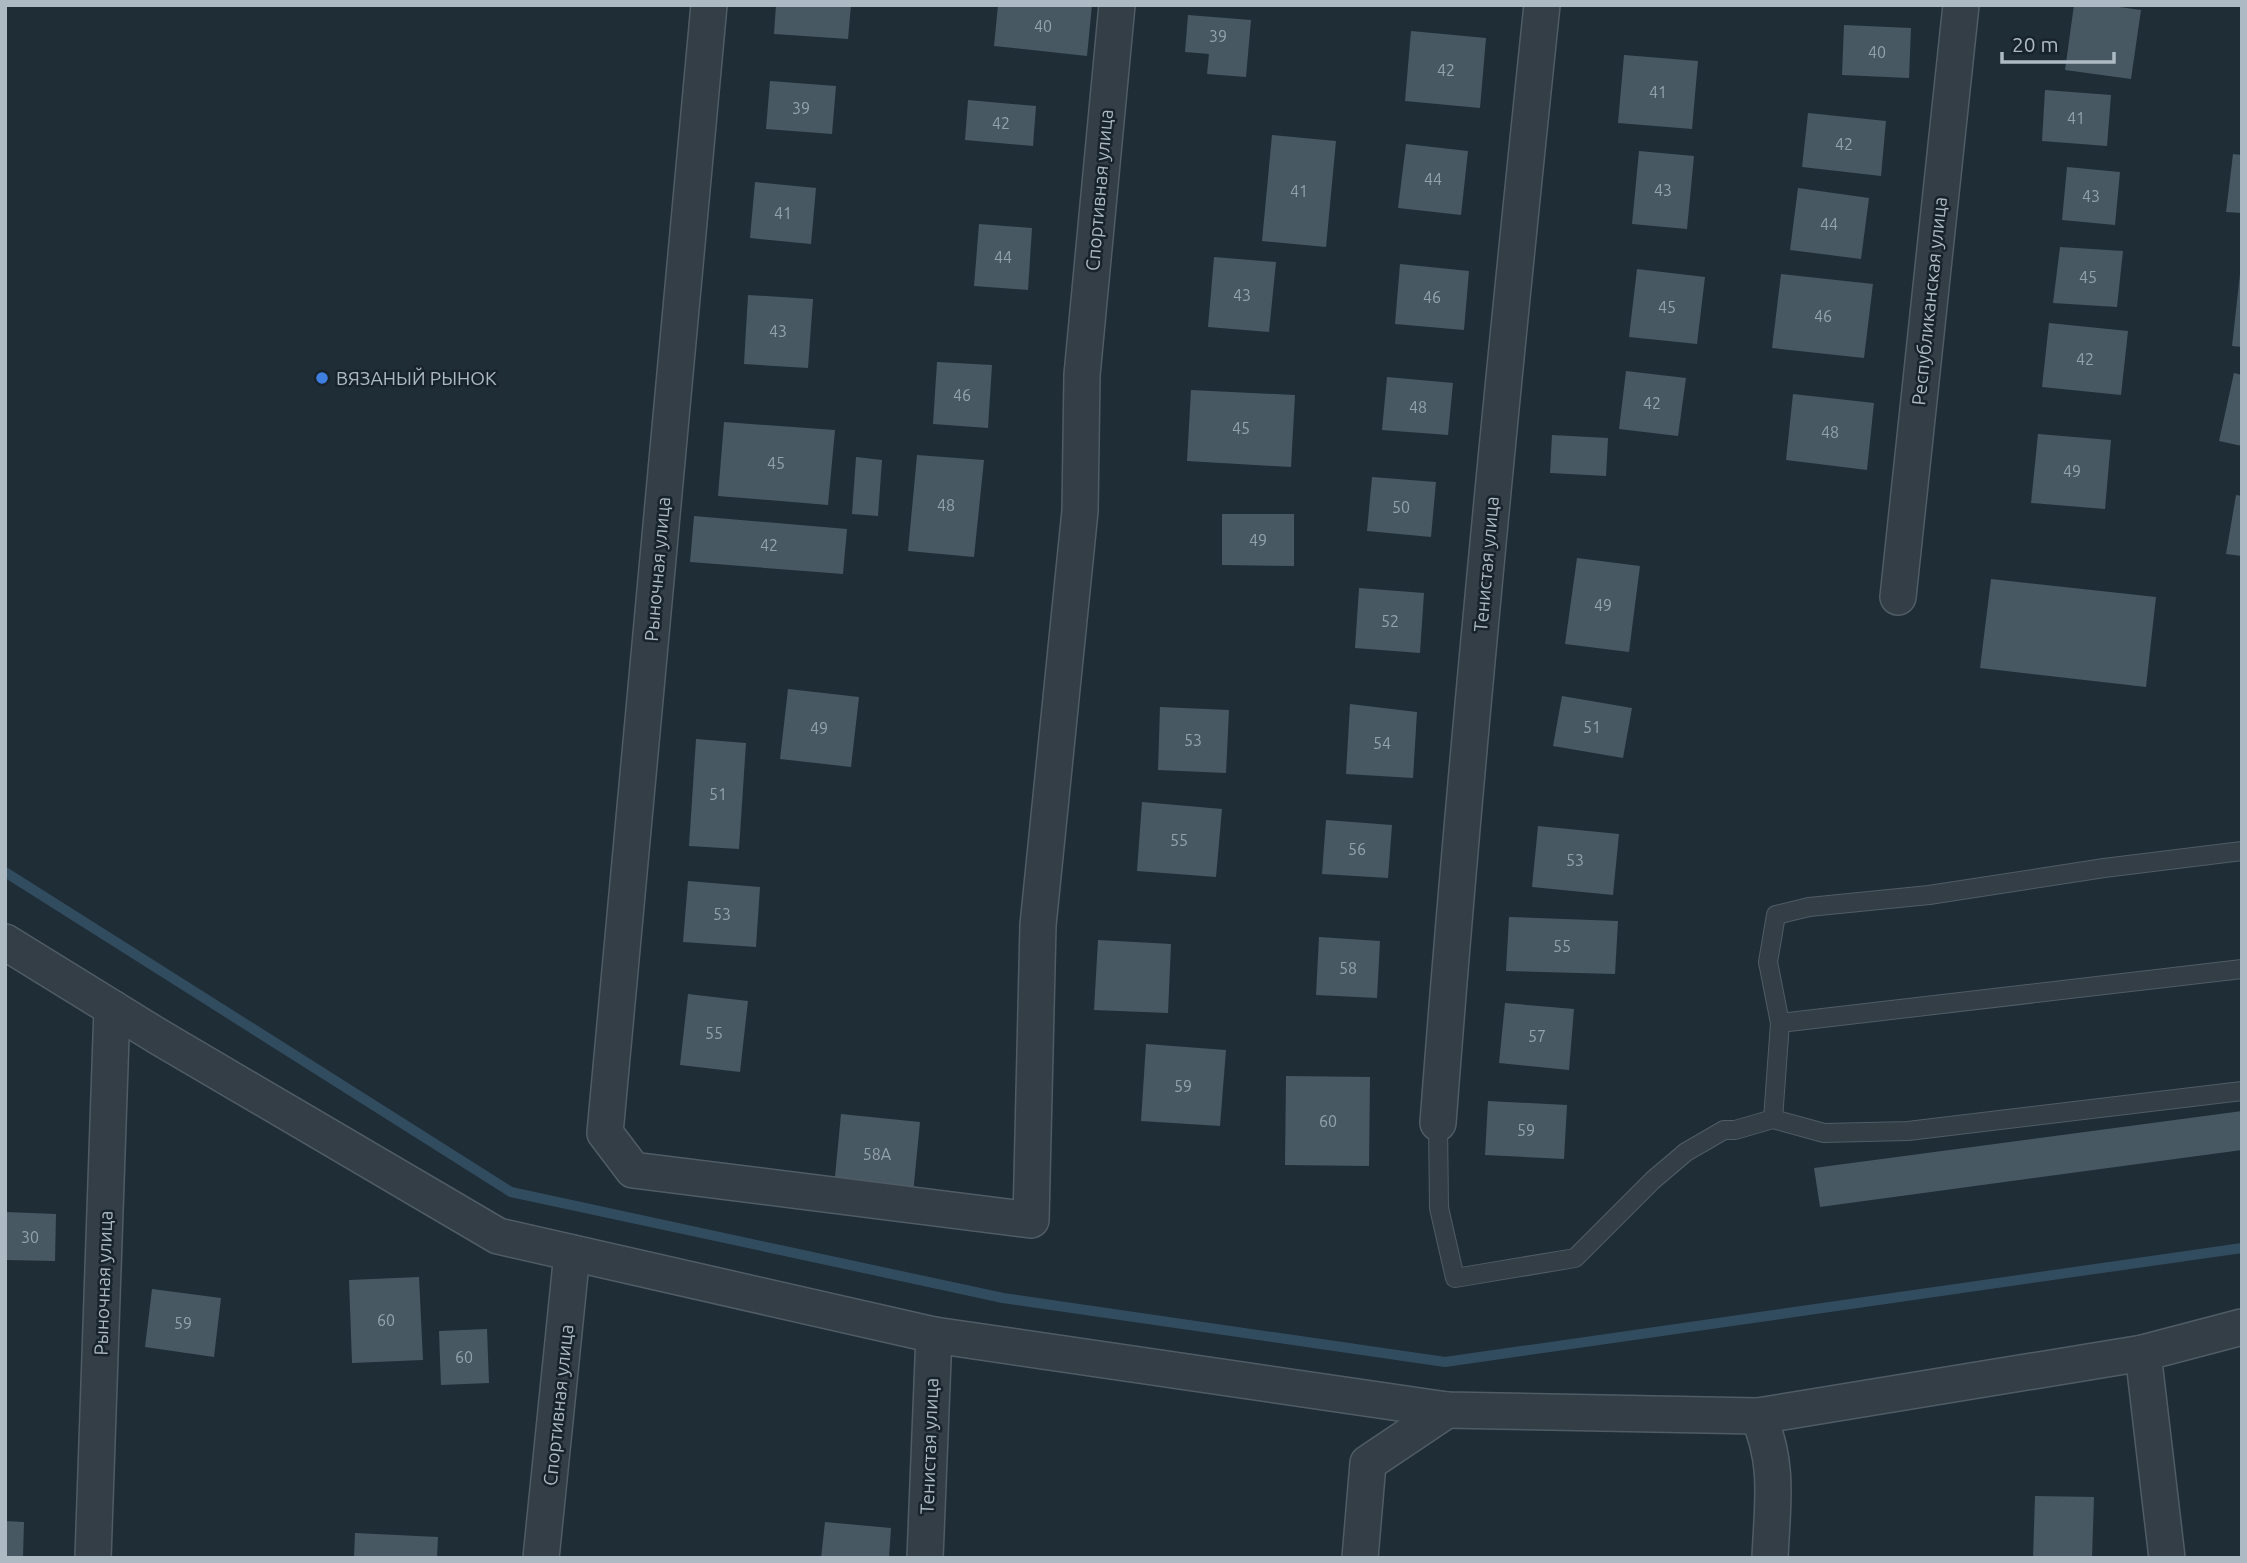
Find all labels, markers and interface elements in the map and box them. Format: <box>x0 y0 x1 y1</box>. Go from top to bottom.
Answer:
house number: 40 <box>1034 17 1052 35</box>
scale bar <box>2002 21 2114 65</box>
house number: 39 <box>1209 27 1227 45</box>
text: 20 m <box>2012 32 2059 56</box>
house number: 40 <box>1868 43 1886 61</box>
house number: 42 <box>1437 61 1455 79</box>
house number: 41 <box>1649 83 1667 101</box>
house number: 39 <box>792 99 810 117</box>
street label: Спортивная улица <box>1081 108 1117 272</box>
house number: 41 <box>2067 109 2085 127</box>
house number: 42 <box>992 114 1010 132</box>
house number: 42 <box>1835 135 1853 153</box>
house number: 44 <box>1424 170 1442 188</box>
house number: 43 <box>1654 181 1672 199</box>
house number: 41 <box>1290 182 1308 200</box>
house number: 43 <box>2082 187 2100 205</box>
street label: Республиканская улица <box>1907 196 1951 406</box>
house number: 41 <box>774 204 792 222</box>
house number: 44 <box>1820 215 1838 233</box>
house number: 44 <box>994 248 1012 266</box>
house number: 45 <box>2079 268 2097 286</box>
house number: 43 <box>1233 286 1251 304</box>
house number: 46 <box>1423 288 1441 306</box>
house number: 45 <box>1658 298 1676 316</box>
house number: 46 <box>1814 307 1832 325</box>
house number: 43 <box>769 322 787 340</box>
house number: 42 <box>2076 350 2094 368</box>
place label: ВЯЗАНЫЙ РЫНОК <box>336 367 497 389</box>
marker: ВЯЗАНЫЙ РЫНОК <box>314 370 330 386</box>
house number: 46 <box>953 386 971 404</box>
house number: 42 <box>1643 394 1661 412</box>
house number: 48 <box>1409 398 1427 416</box>
house number: 45 <box>1232 419 1250 437</box>
house number: 48 <box>1821 423 1839 441</box>
house number: 45 <box>767 454 785 472</box>
house number: 49 <box>2063 462 2081 480</box>
street label: Тенистая улица <box>1469 495 1503 633</box>
street label: Рыночная улица <box>640 496 674 642</box>
house number: 48 <box>937 496 955 514</box>
house number: 50 <box>1392 498 1410 516</box>
house number: 49 <box>1249 531 1267 549</box>
house number: 42 <box>760 536 778 554</box>
house number: 49 <box>1594 596 1612 614</box>
house number: 52 <box>1381 612 1399 630</box>
house number: 51 <box>1583 718 1601 736</box>
house number: 49 <box>810 719 828 737</box>
house number: 53 <box>1184 731 1202 749</box>
house number: 54 <box>1373 734 1391 752</box>
house number: 51 <box>709 785 727 803</box>
house number: 55 <box>1170 831 1188 849</box>
house number: 56 <box>1348 840 1366 858</box>
house number: 53 <box>1566 851 1584 869</box>
house number: 53 <box>713 905 731 923</box>
house number: 55 <box>1553 937 1571 955</box>
house number: 58 <box>1339 959 1357 977</box>
house number: 55 <box>705 1024 723 1042</box>
house number: 57 <box>1528 1027 1546 1045</box>
house number: 59 <box>1174 1077 1192 1095</box>
house number: 60 <box>1319 1112 1337 1130</box>
house number: 59 <box>1517 1121 1535 1139</box>
house number: 58А <box>863 1145 892 1163</box>
street label: Рыночная улица <box>89 1210 117 1356</box>
house number: 30 <box>21 1228 39 1246</box>
house number: 60 <box>377 1311 395 1329</box>
house number: 59 <box>174 1314 192 1332</box>
street label: Спортивная улица <box>539 1323 577 1487</box>
house number: 60 <box>455 1348 473 1366</box>
street label: Тенистая улица <box>916 1377 942 1515</box>

